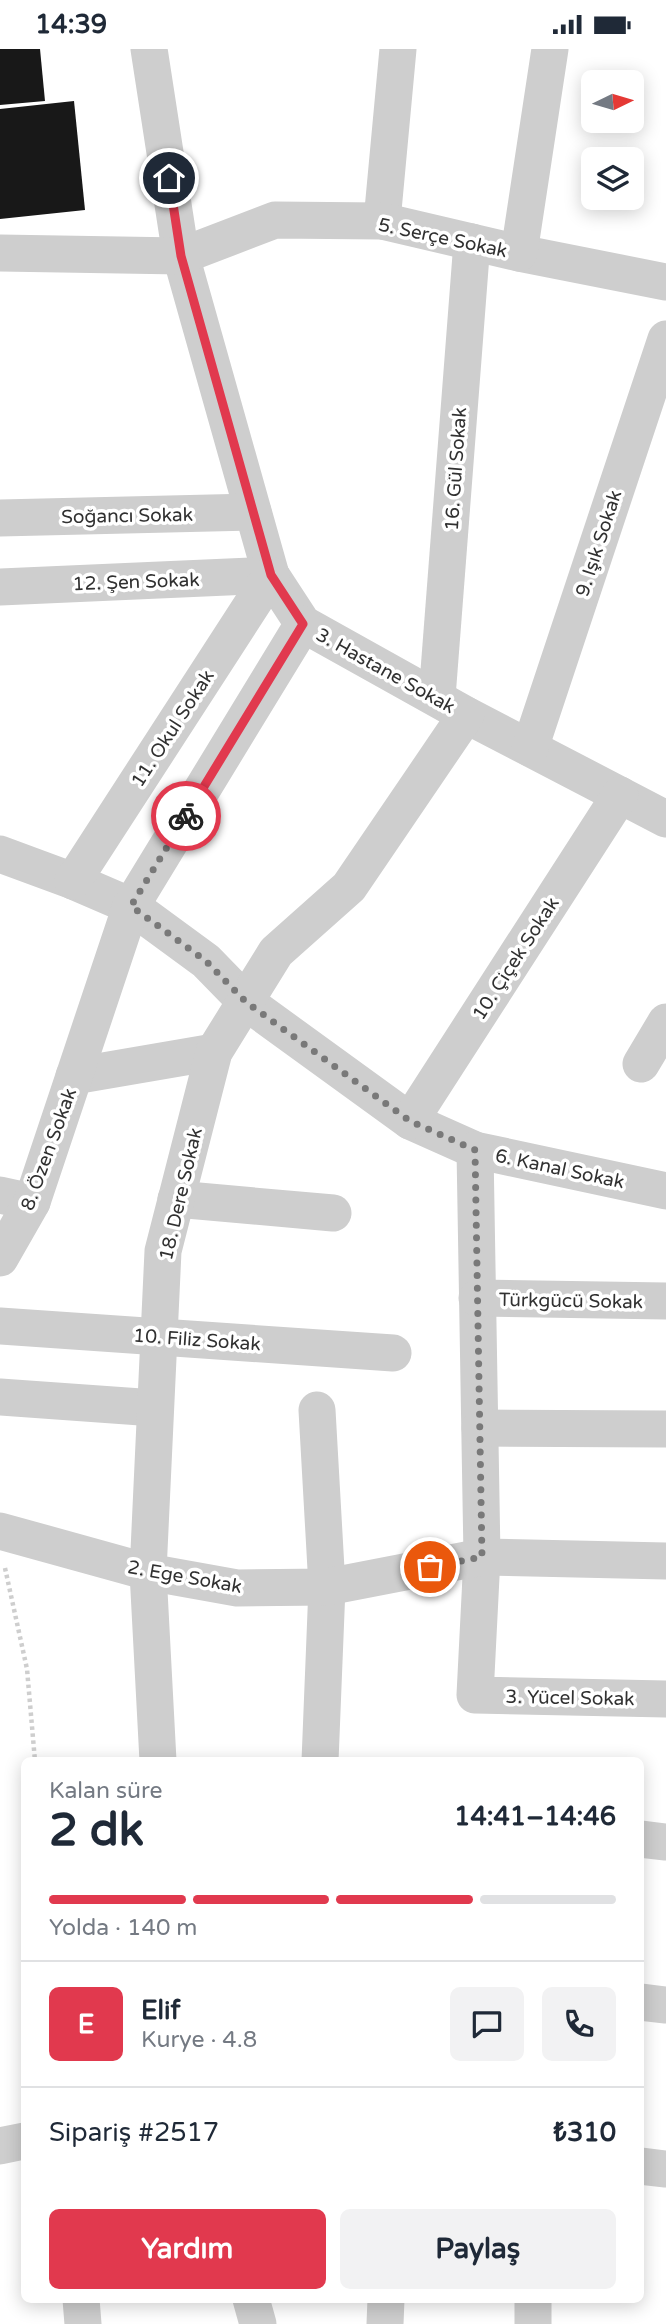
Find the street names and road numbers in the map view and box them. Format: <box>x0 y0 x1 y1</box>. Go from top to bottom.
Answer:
street label: 5. Serçe Sokak <box>376 214 509 262</box>
street label: 16. Gül Sokak <box>441 407 471 532</box>
street label: 9. Işık Sokak <box>571 487 627 599</box>
street label: Soğancı Sokak <box>61 504 193 528</box>
street label: 12. Şen Sokak <box>72 569 200 595</box>
street label: 3. Hastane Sokak <box>312 624 459 718</box>
street label: 11. Okul Sokak <box>127 666 219 791</box>
street label: 10. Çiçek Sokak <box>468 893 564 1024</box>
street label: 8. Özen Sokak <box>17 1085 81 1213</box>
street label: 18. Dere Sokak <box>155 1126 207 1263</box>
street label: 6. Kanal Sokak <box>493 1145 626 1193</box>
street label: Türkgücü Sokak <box>499 1289 643 1313</box>
street label: 10. Filiz Sokak <box>132 1325 261 1355</box>
street label: 2. Ege Sokak <box>126 1556 244 1598</box>
street label: 3. Yücel Sokak <box>505 1686 635 1710</box>

